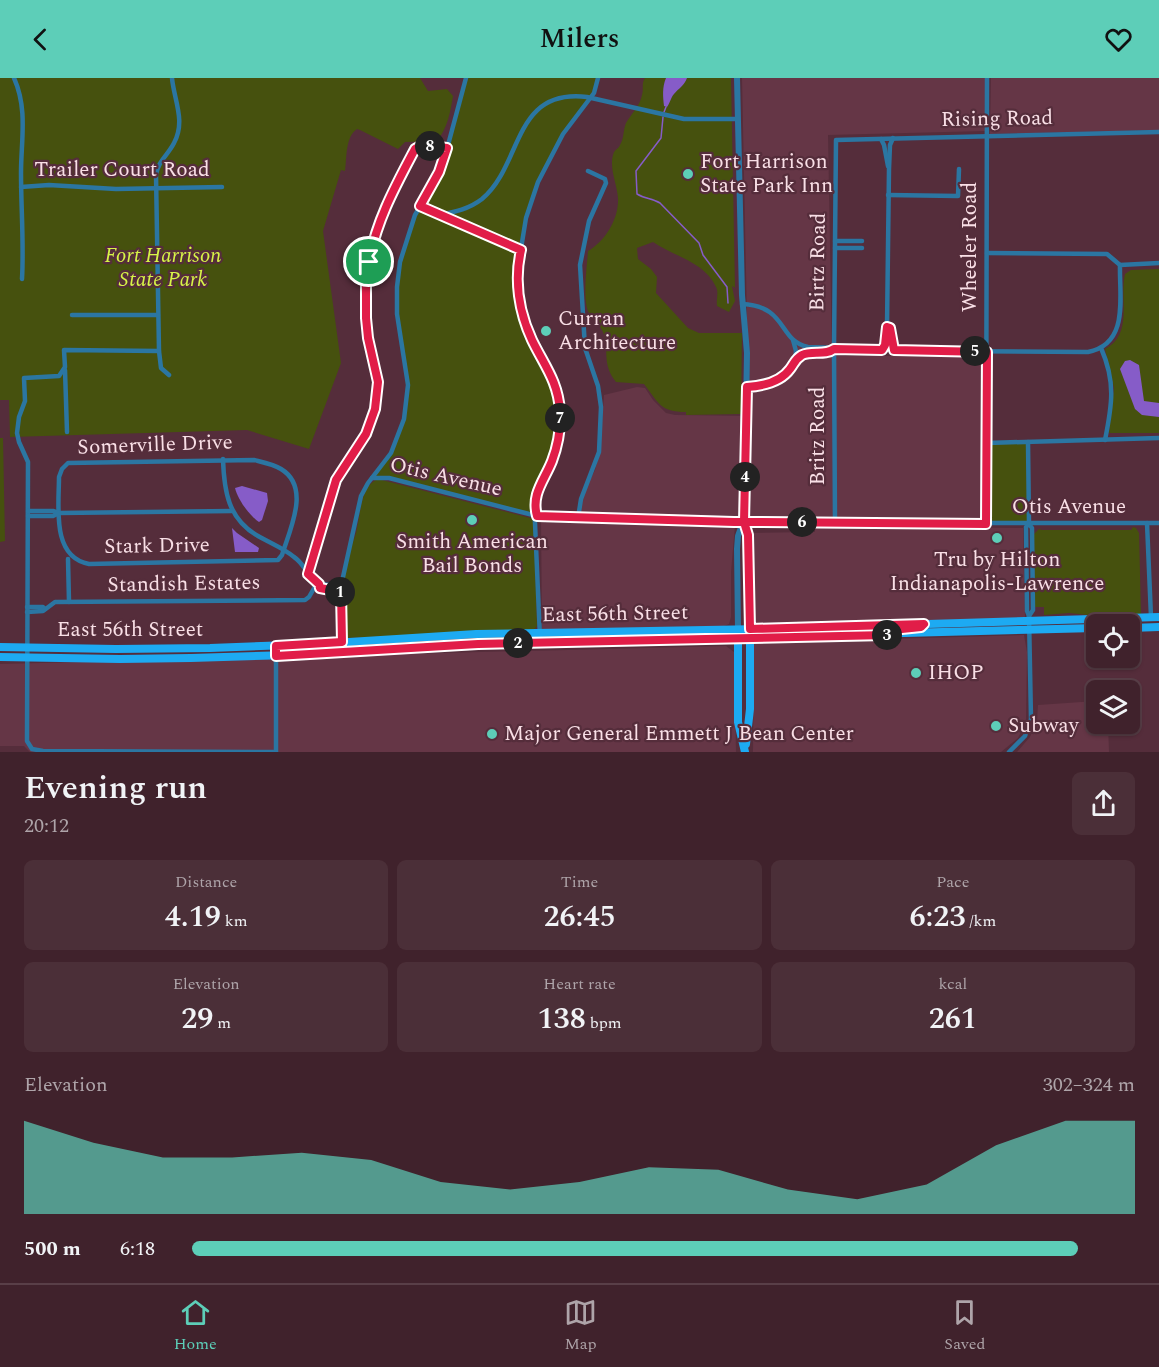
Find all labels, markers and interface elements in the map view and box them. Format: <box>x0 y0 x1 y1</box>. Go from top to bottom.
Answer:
text: Milers <box>540 18 619 60</box>
icon: back <box>24 23 57 56</box>
icon: heart <box>1102 23 1135 56</box>
street label: Rising Road <box>941 102 1053 136</box>
pin: 8 <box>415 131 445 161</box>
text: 8 <box>426 134 434 158</box>
place label: Fort Harrison State Park Inn <box>700 146 833 202</box>
street label: Trailer Court Road <box>34 154 210 186</box>
marker: Fort Harrison State Park Inn <box>681 167 695 181</box>
street label: Wheeler Road <box>954 182 986 312</box>
street label: Birtz Road <box>801 212 835 312</box>
pin <box>343 236 394 287</box>
park label: Fort Harrison State Park <box>105 240 221 296</box>
icon: arrive <box>352 245 385 278</box>
place label: Curran Architecture <box>558 303 676 359</box>
marker: Curran Architecture <box>539 324 553 338</box>
pin: 5 <box>960 336 990 366</box>
text: 5 <box>971 339 979 363</box>
street label: Britz Road <box>802 387 834 485</box>
pin: 7 <box>545 403 575 433</box>
text: 7 <box>556 406 564 430</box>
street label: Somerville Drive <box>77 426 233 464</box>
street label: Otis Avenue <box>387 449 505 505</box>
pin: 4 <box>730 462 760 492</box>
text: 4 <box>741 465 749 489</box>
street label: Otis Avenue <box>1012 491 1126 523</box>
pin: 6 <box>787 507 817 537</box>
text: 6 <box>798 510 806 534</box>
marker: Smith American Bail Bonds <box>465 513 479 527</box>
place label: Smith American Bail Bonds <box>396 526 548 582</box>
street label: Stark Drive <box>104 529 210 563</box>
marker: Tru by Hilton Indianapolis-Lawrence <box>990 531 1004 545</box>
place label: Tru by Hilton Indianapolis-Lawrence <box>890 544 1104 600</box>
street label: Standish Estates <box>107 567 261 601</box>
pin: 1 <box>325 577 355 607</box>
text: 1 <box>336 580 344 604</box>
street label: East 56th Street <box>541 597 689 631</box>
street label: East 56th Street <box>57 614 203 646</box>
map controls <box>1086 614 1140 734</box>
button: locate <box>1086 614 1140 668</box>
pin: 3 <box>872 620 902 650</box>
text: 3 <box>883 623 891 647</box>
pin: 2 <box>503 628 533 658</box>
text: 2 <box>514 631 522 655</box>
place label: IHOP <box>928 657 984 689</box>
marker: IHOP <box>909 666 923 680</box>
button: layers <box>1086 680 1140 734</box>
place label: Subway <box>1008 710 1080 742</box>
place label: Major General Emmett J Bean Center <box>504 718 854 750</box>
marker: Subway <box>989 719 1003 733</box>
marker: Major General Emmett J Bean Center <box>485 727 499 741</box>
text: Evening run <box>24 763 207 813</box>
button: share <box>1072 772 1135 835</box>
text: 20:12 <box>24 811 69 841</box>
text: Distance <box>175 870 237 894</box>
text: Time <box>561 870 598 894</box>
text: Pace <box>936 870 969 894</box>
text: 4.19 <box>165 894 221 940</box>
text: 26:45 <box>543 894 616 940</box>
text: 6:23 <box>909 894 966 940</box>
text: km <box>221 909 248 933</box>
text: /km <box>966 909 996 933</box>
text: Elevation <box>173 972 240 996</box>
text: Heart rate <box>543 972 616 996</box>
text: kcal <box>938 972 967 996</box>
text: 29 <box>181 996 213 1042</box>
text: 138 <box>537 996 586 1042</box>
text: 261 <box>929 996 977 1042</box>
text: m <box>213 1011 231 1035</box>
text: bpm <box>586 1011 622 1035</box>
text: Elevation <box>24 1070 108 1100</box>
text: 302–324 m <box>1043 1070 1135 1100</box>
text: 500 m <box>24 1234 81 1264</box>
text: 6:18 <box>120 1234 155 1264</box>
tab: Home <box>174 1296 217 1356</box>
tab: Map <box>564 1296 597 1356</box>
tab: Saved <box>944 1296 985 1356</box>

